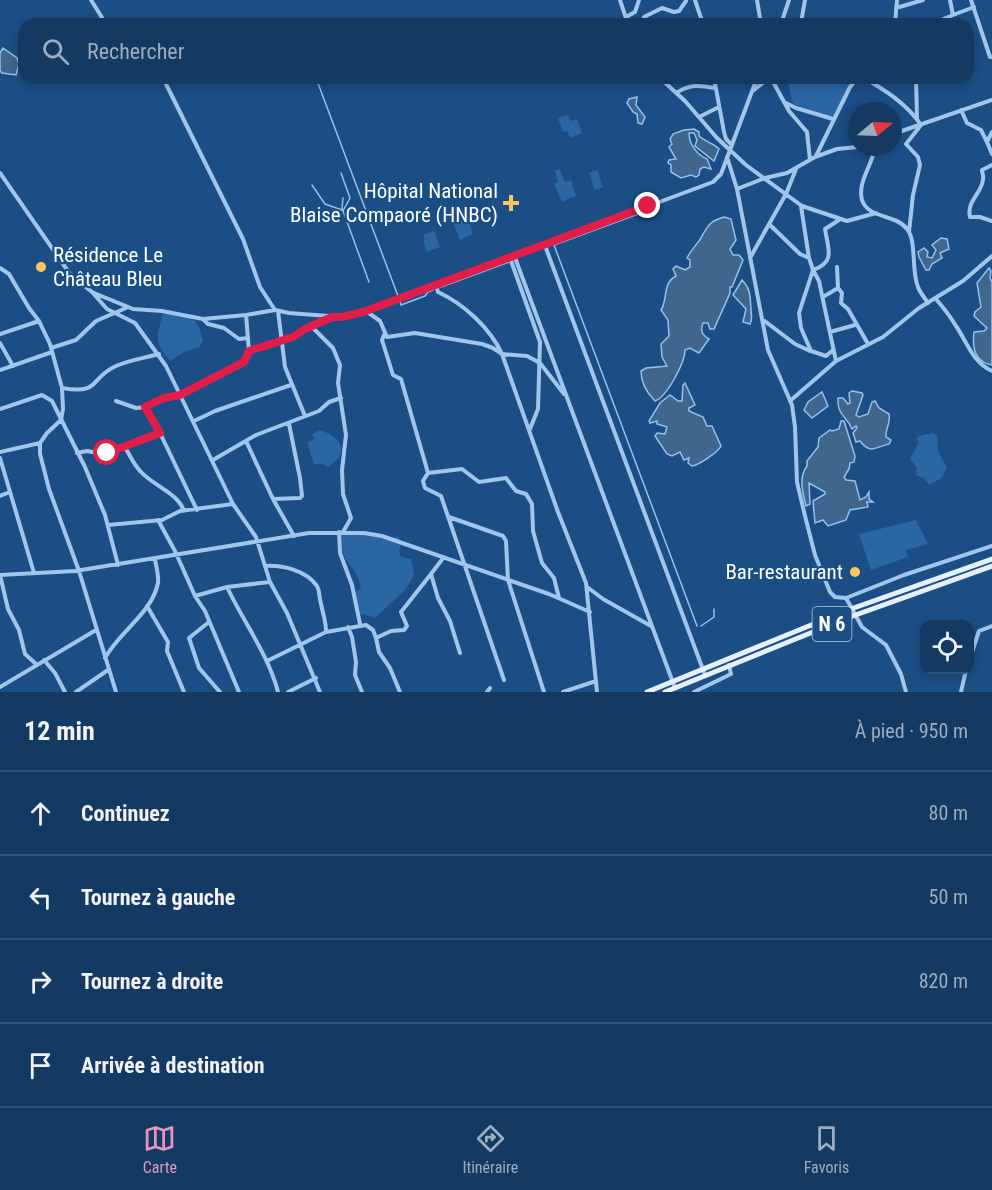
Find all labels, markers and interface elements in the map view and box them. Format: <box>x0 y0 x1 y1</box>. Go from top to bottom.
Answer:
search box <box>18 18 974 84</box>
icon: search <box>39 35 72 68</box>
text: Rechercher <box>87 39 184 64</box>
north arrow <box>848 102 902 156</box>
place label: Hôpital National Blaise Compaoré (HNBC) <box>290 179 498 227</box>
route end <box>634 192 660 218</box>
marker: Hôpital National Blaise Compaoré (HNBC) <box>502 194 520 212</box>
place label: Résidence Le Château Bleu <box>53 243 163 291</box>
marker: Résidence Le Château Bleu <box>34 260 48 274</box>
route start <box>93 439 119 465</box>
place label: Bar-restaurant <box>725 560 843 584</box>
marker: Bar-restaurant <box>848 565 862 579</box>
road number: N 6 <box>812 607 852 641</box>
map controls <box>920 620 974 674</box>
button: locate <box>920 620 974 674</box>
text: 12 min <box>24 716 95 746</box>
text: À pied · 950 m <box>855 719 968 743</box>
icon: ahead <box>24 797 57 830</box>
text: Continuez <box>81 801 170 826</box>
text: 80 m <box>929 801 968 825</box>
icon: left <box>24 881 57 914</box>
text: Tournez à gauche <box>81 885 235 910</box>
text: 50 m <box>929 885 968 909</box>
icon: right <box>24 965 57 998</box>
text: Tournez à droite <box>81 969 223 994</box>
text: 820 m <box>919 969 968 993</box>
icon: arrive <box>24 1049 57 1082</box>
text: Arrivée à destination <box>81 1053 265 1078</box>
tab: Carte <box>143 1122 177 1177</box>
tab: Itinéraire <box>462 1122 518 1177</box>
tab: Favoris <box>804 1122 849 1177</box>

